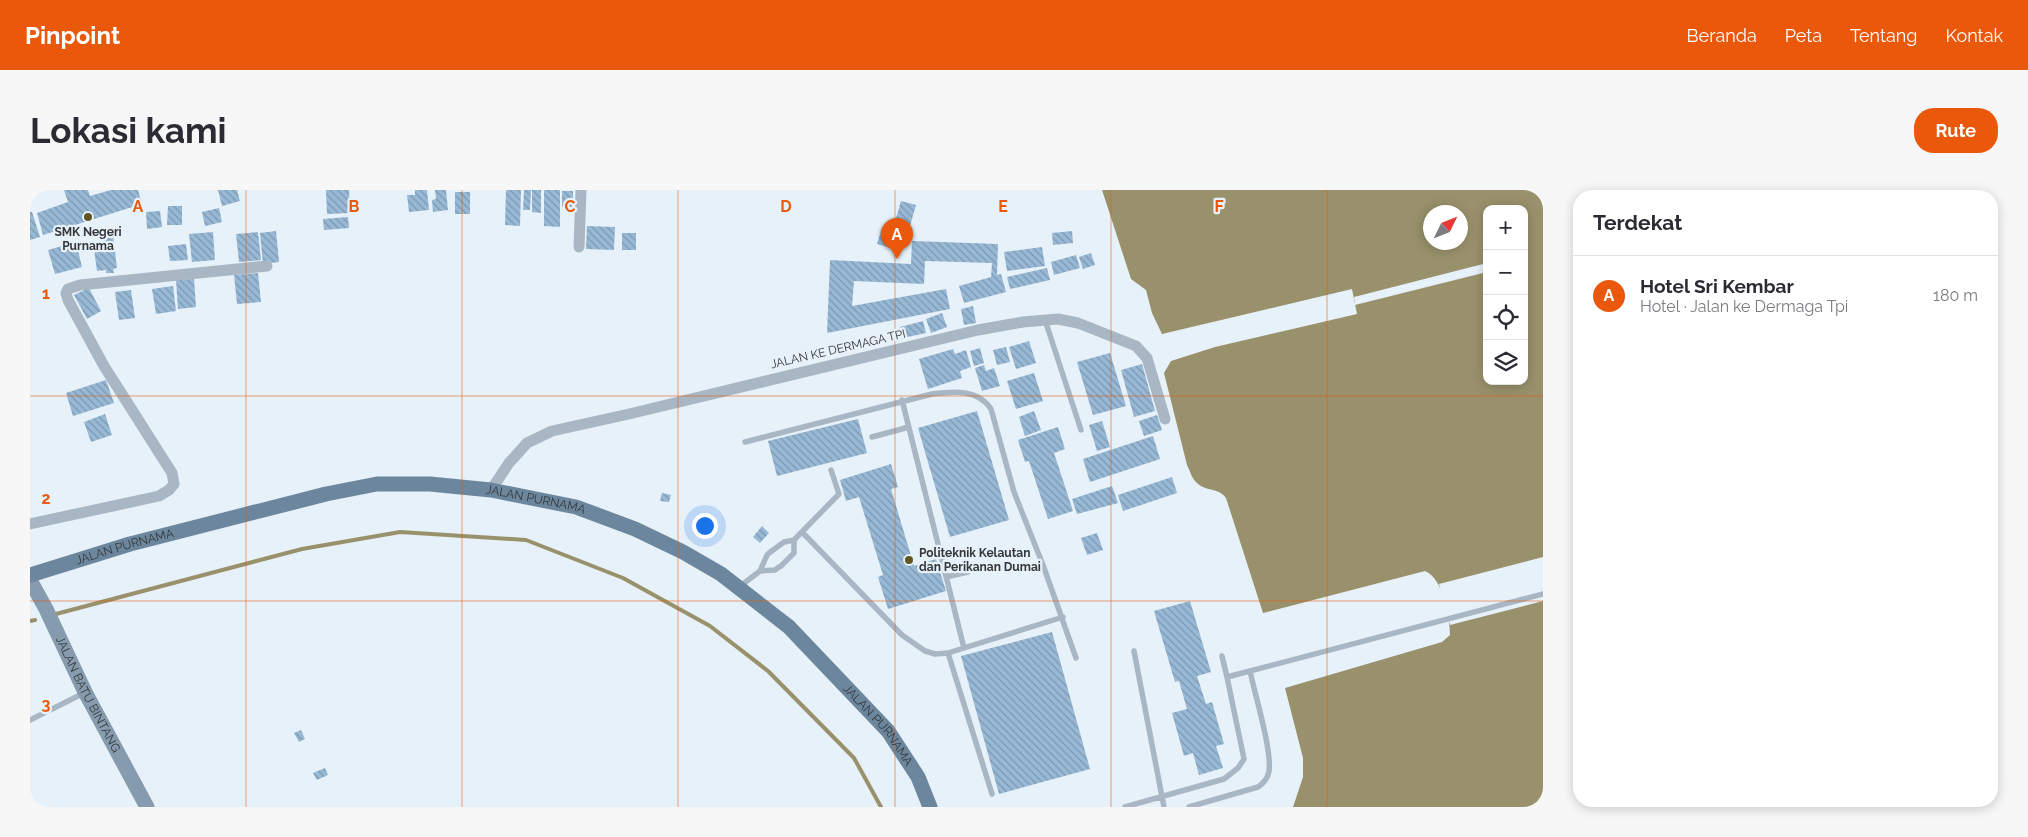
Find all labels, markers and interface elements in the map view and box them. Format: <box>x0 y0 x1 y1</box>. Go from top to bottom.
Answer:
text: Pinpoint <box>25 21 120 50</box>
text: Beranda <box>1687 25 1757 46</box>
text: Peta <box>1785 25 1822 46</box>
text: Tentang <box>1850 25 1917 46</box>
text: Kontak <box>1945 25 2003 46</box>
button: Rute <box>1914 108 1998 153</box>
text: Lokasi kami <box>30 110 227 151</box>
text: A <box>133 197 144 216</box>
text: B <box>349 197 360 216</box>
text: C <box>565 197 576 216</box>
text: D <box>780 197 792 216</box>
text: E <box>998 197 1008 216</box>
text: F <box>1214 197 1224 216</box>
north arrow <box>1423 205 1468 250</box>
map controls <box>1483 205 1528 385</box>
button: + <box>1483 205 1528 250</box>
text: Terdekat <box>1593 210 1682 235</box>
marker: SMK Negeri Purnama <box>82 211 94 223</box>
pin: A <box>881 218 913 259</box>
place label: SMK Negeri Purnama <box>54 225 122 253</box>
button: − <box>1483 250 1528 295</box>
text: Hotel Sri Kembar <box>1640 275 1794 297</box>
text: 1 <box>42 284 50 303</box>
text: A <box>1604 286 1614 305</box>
text: 180 m <box>1933 286 1978 305</box>
button: locate <box>1483 295 1528 340</box>
text: Hotel · Jalan ke Dermaga Tpi <box>1640 297 1848 316</box>
street label: JALAN KE DERMAGA TPI <box>769 327 907 371</box>
button: layers <box>1483 340 1528 385</box>
street label: JALAN PURNAMA <box>485 483 588 517</box>
text: 2 <box>41 489 51 508</box>
your location <box>692 513 718 539</box>
street label: JALAN PURNAMA <box>74 526 175 567</box>
place label: Politeknik Kelautan dan Perikanan Dumai <box>919 546 1041 574</box>
marker: Politeknik Kelautan dan Perikanan Dumai <box>903 554 915 566</box>
street label: JALAN BATU BINTANG <box>53 634 123 755</box>
street label: JALAN PURNAMA <box>840 682 916 768</box>
text: 3 <box>42 695 51 714</box>

